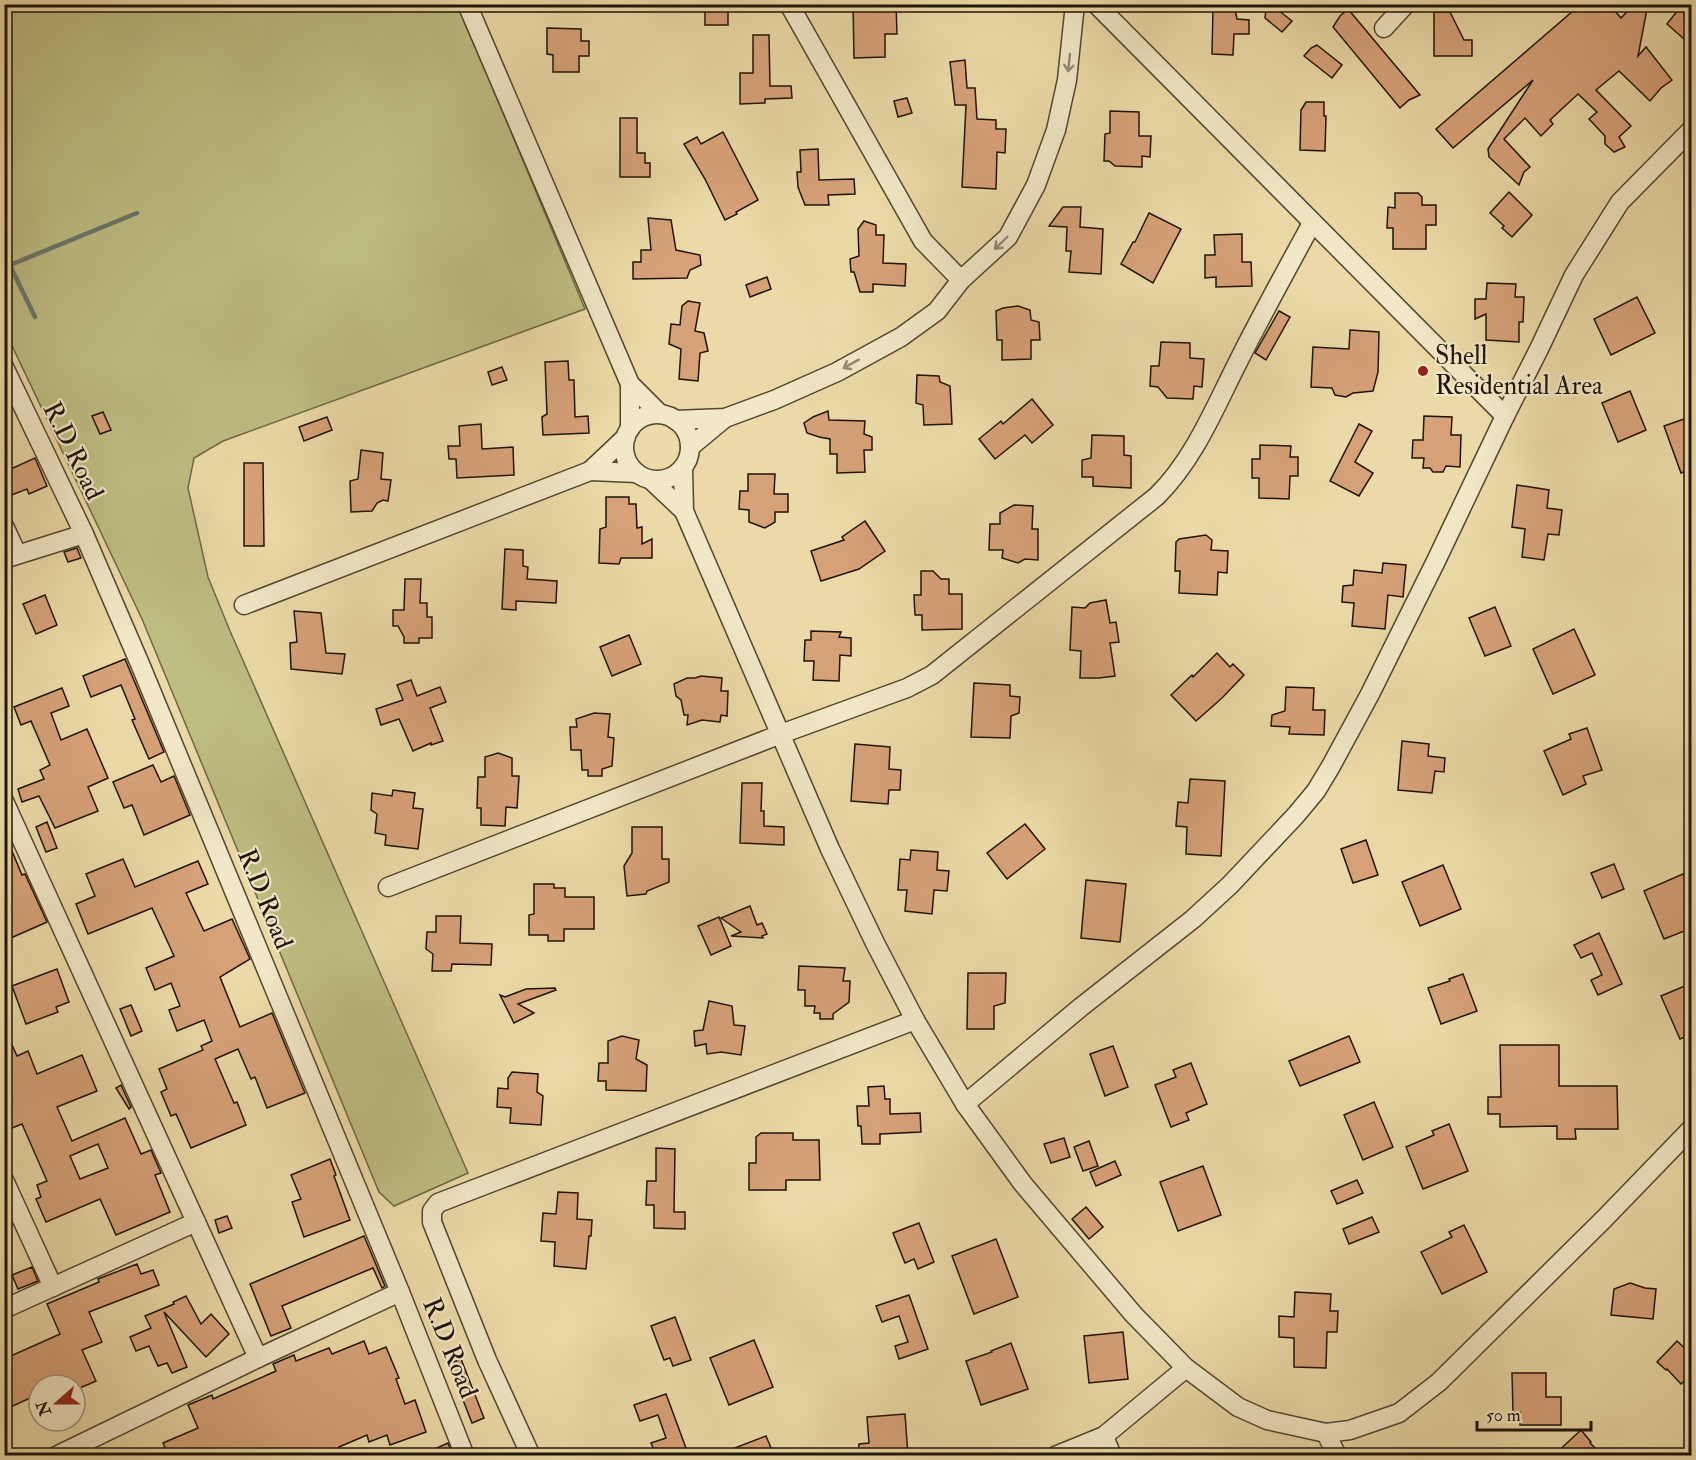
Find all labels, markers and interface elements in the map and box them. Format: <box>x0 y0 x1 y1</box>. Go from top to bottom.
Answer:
one-way arrow <box>1063 52 1074 72</box>
one-way arrow <box>994 236 1009 250</box>
place label: Shell Residential Area <box>1435 340 1603 402</box>
one-way arrow <box>843 359 861 370</box>
marker: Shell Residential Area <box>1416 364 1430 378</box>
street label: R.D Road <box>36 397 111 506</box>
street label: R.D Road <box>230 844 300 954</box>
street label: R.D Road <box>415 1293 485 1403</box>
north arrow <box>27 1373 87 1433</box>
scale bar <box>1477 1394 1591 1432</box>
text: N <box>32 1397 56 1419</box>
text: 50 m <box>1486 1404 1521 1427</box>

